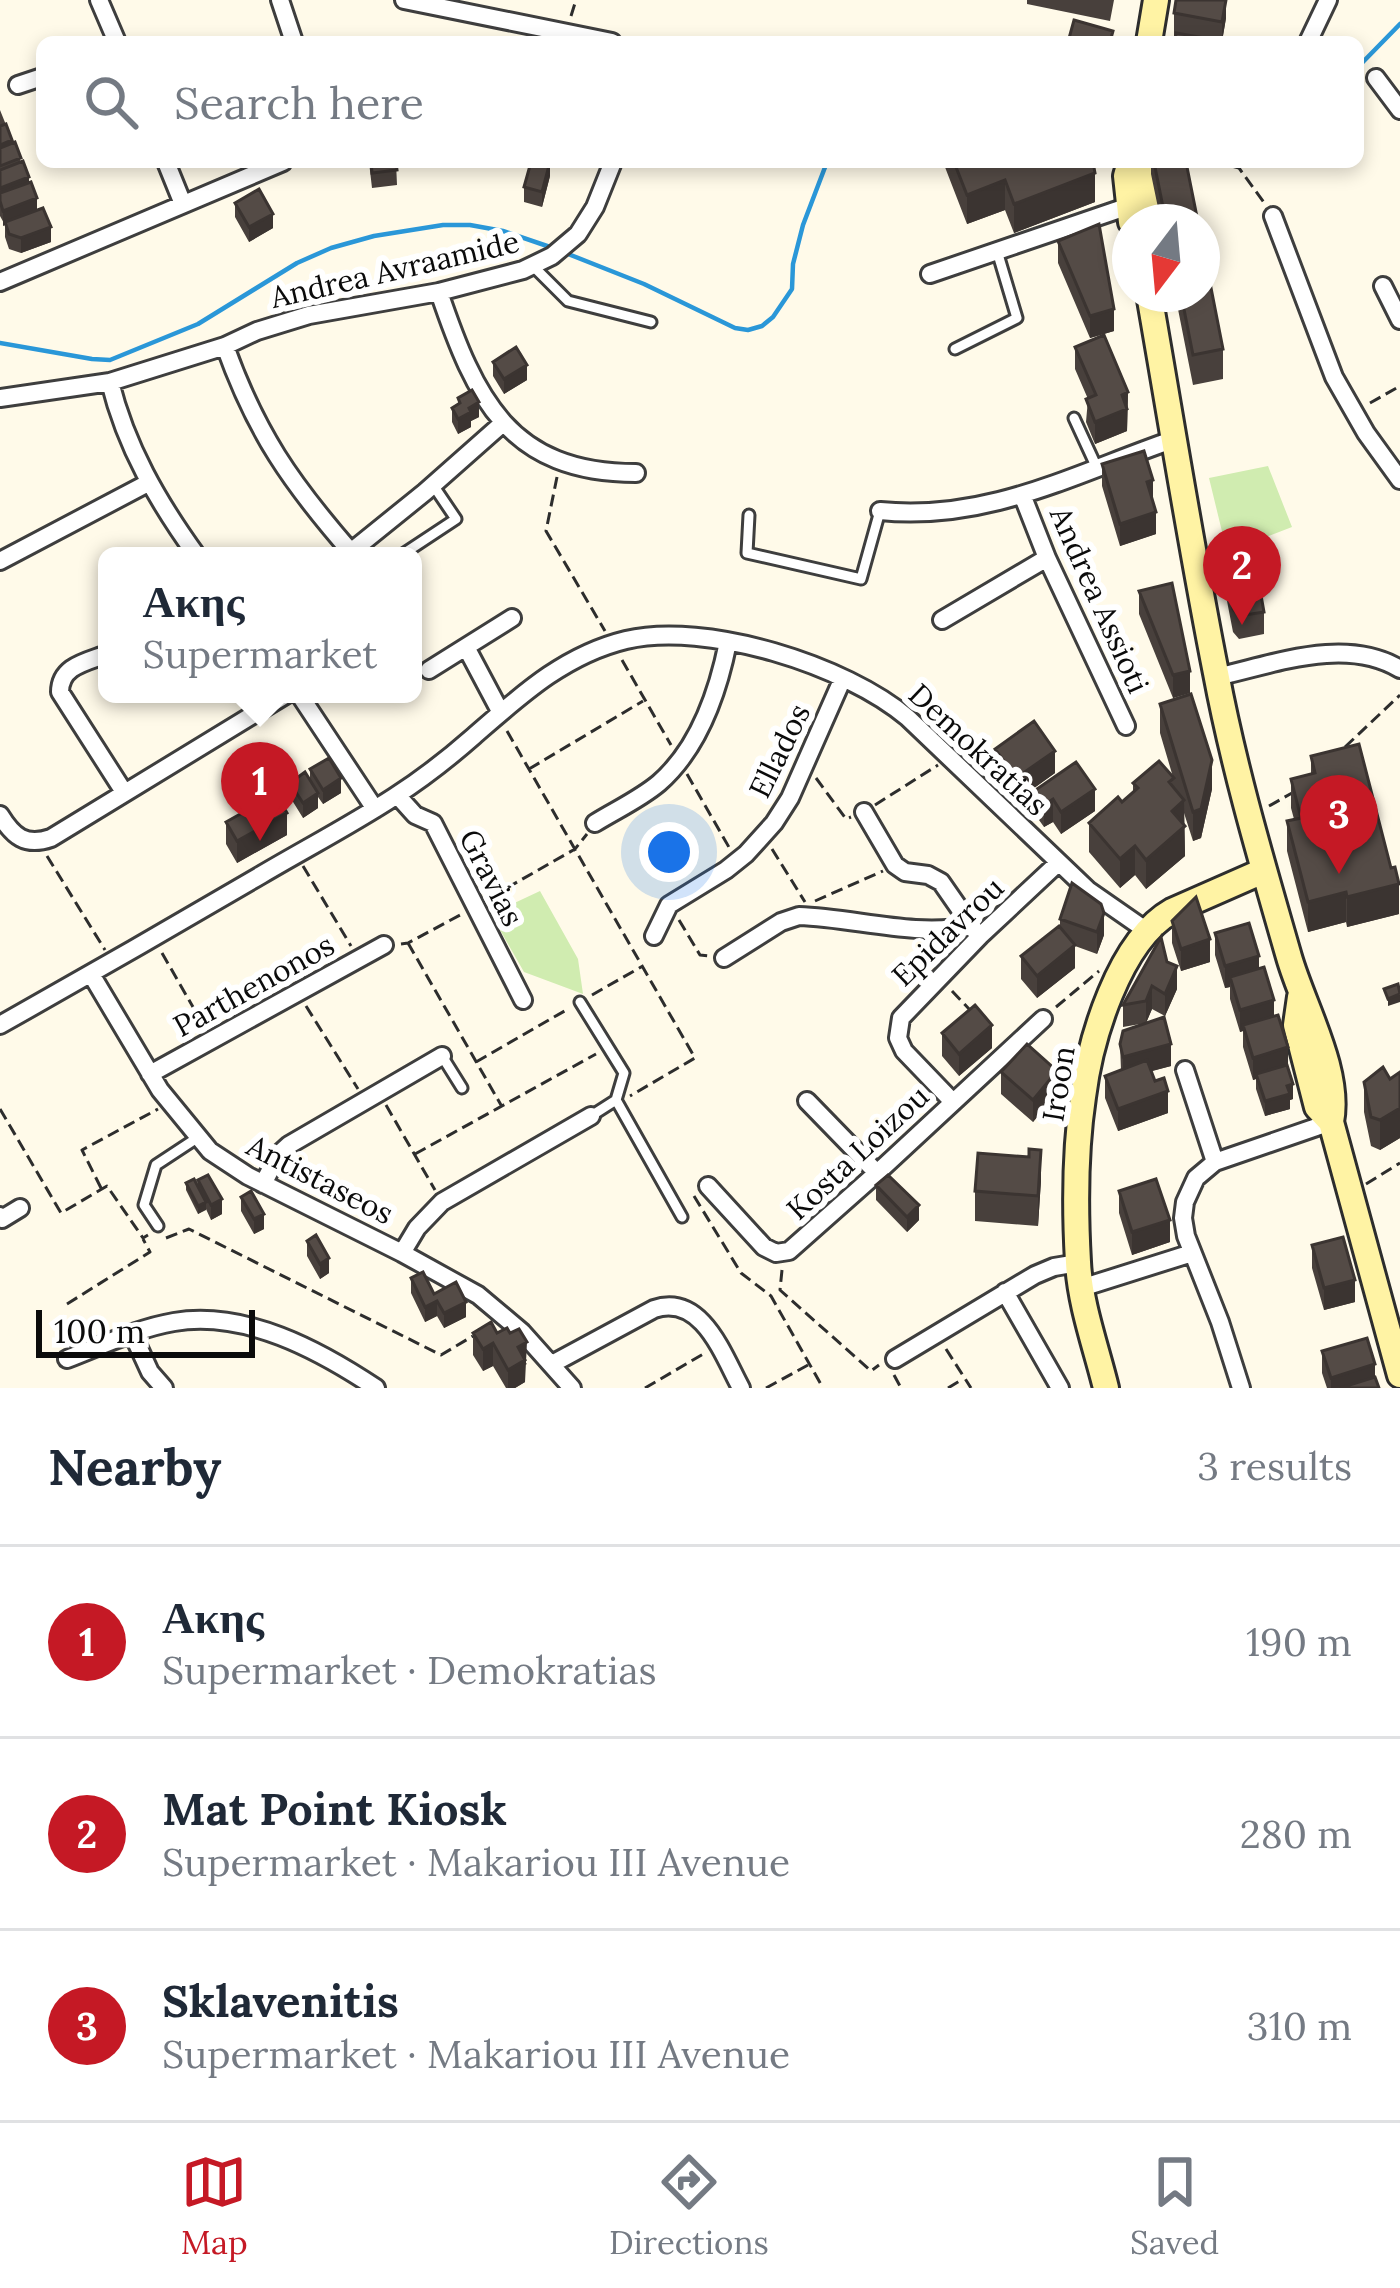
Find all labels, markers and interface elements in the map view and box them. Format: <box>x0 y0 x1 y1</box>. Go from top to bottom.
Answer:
search box <box>36 36 1364 168</box>
icon: search <box>78 69 144 135</box>
text: Search here <box>174 74 424 131</box>
north arrow <box>1112 204 1220 312</box>
street label: Andrea Avraamide <box>266 222 523 316</box>
street label: Andrea Assioti <box>1042 500 1158 699</box>
pin: 2 <box>1203 526 1281 625</box>
popup <box>98 547 422 703</box>
text: Ακης <box>143 572 245 629</box>
text: Supermarket <box>143 629 377 679</box>
street label: Demokratias <box>901 675 1056 823</box>
street label: Ellados <box>740 697 818 804</box>
pin: 1 <box>221 742 299 841</box>
pin: 3 <box>1300 775 1378 874</box>
your location <box>639 822 699 882</box>
street label: Gravias <box>451 823 532 932</box>
street label: Epidavrou <box>883 868 1011 994</box>
street label: Parthenonos <box>167 925 341 1045</box>
street label: Iroon <box>1033 1043 1083 1124</box>
street label: Kosta Loizou <box>778 1077 936 1228</box>
street label: Antistaseos <box>240 1126 400 1232</box>
scale bar <box>36 1304 255 1357</box>
text: 100 m <box>54 1310 145 1352</box>
text: Nearby <box>48 1434 221 1499</box>
text: 3 results <box>1197 1441 1352 1491</box>
text: Ακης <box>162 1588 264 1645</box>
text: 1 <box>79 1617 95 1667</box>
text: 190 m <box>1246 1617 1352 1667</box>
text: Supermarket · Demokratias <box>162 1645 657 1695</box>
text: Mat Point Kiosk <box>162 1780 507 1837</box>
text: 2 <box>77 1809 97 1859</box>
text: 280 m <box>1240 1809 1352 1859</box>
text: Supermarket · Makariou III Avenue <box>162 1837 790 1887</box>
text: Sklavenitis <box>162 1972 399 2029</box>
text: 3 <box>76 2001 98 2051</box>
text: 310 m <box>1247 2001 1352 2051</box>
text: Supermarket · Makariou III Avenue <box>162 2029 790 2079</box>
tab: Map <box>181 2149 248 2263</box>
tab: Directions <box>609 2149 769 2263</box>
tab: Saved <box>1130 2149 1219 2263</box>

